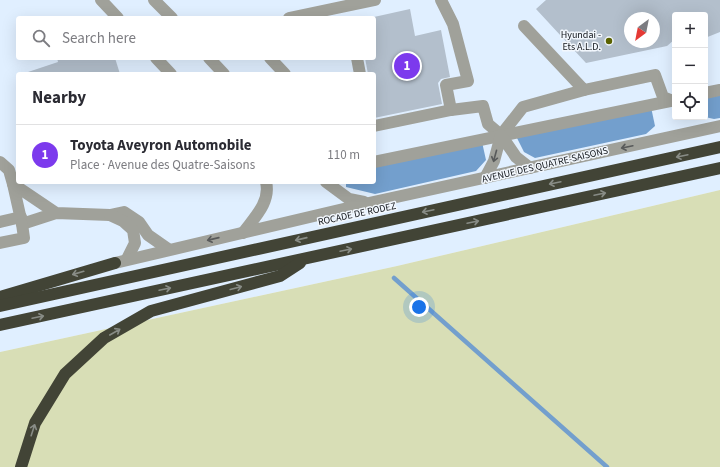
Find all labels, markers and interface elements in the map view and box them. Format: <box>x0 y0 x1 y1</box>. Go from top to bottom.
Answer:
north arrow <box>624 12 660 48</box>
map controls <box>672 12 708 120</box>
button: + <box>672 12 708 48</box>
search box <box>16 16 376 60</box>
icon: search <box>30 27 52 49</box>
text: Search here <box>62 28 136 49</box>
place label: Hyundai - Ets A.L.D. <box>561 28 601 54</box>
marker: Hyundai - Ets A.L.D. <box>604 36 614 46</box>
button: − <box>672 48 708 84</box>
pin: 1 <box>394 51 420 81</box>
button: locate <box>672 84 708 120</box>
text: Nearby <box>32 86 86 110</box>
text: Toyota Aveyron Automobile <box>70 135 252 156</box>
one-way arrow <box>621 143 634 151</box>
street label: AVENUE DES QUATRE-SAISONS <box>481 144 609 186</box>
text: 1 <box>42 146 48 164</box>
text: 110 m <box>327 146 360 164</box>
one-way arrow <box>491 149 499 162</box>
one-way arrow <box>676 152 689 160</box>
text: Place · Avenue des Quatre-Saisons <box>70 156 255 174</box>
one-way arrow <box>549 180 562 188</box>
one-way arrow <box>593 190 606 198</box>
street label: ROCADE DE RODEZ <box>317 199 397 229</box>
one-way arrow <box>422 207 435 215</box>
one-way arrow <box>466 218 479 226</box>
one-way arrow <box>295 235 308 243</box>
one-way arrow <box>207 236 220 244</box>
one-way arrow <box>339 245 352 253</box>
one-way arrow <box>72 270 85 277</box>
one-way arrow <box>229 284 242 291</box>
one-way arrow <box>158 285 171 293</box>
your location <box>409 297 429 317</box>
one-way arrow <box>31 312 44 320</box>
one-way arrow <box>108 327 120 335</box>
one-way arrow <box>30 424 37 437</box>

